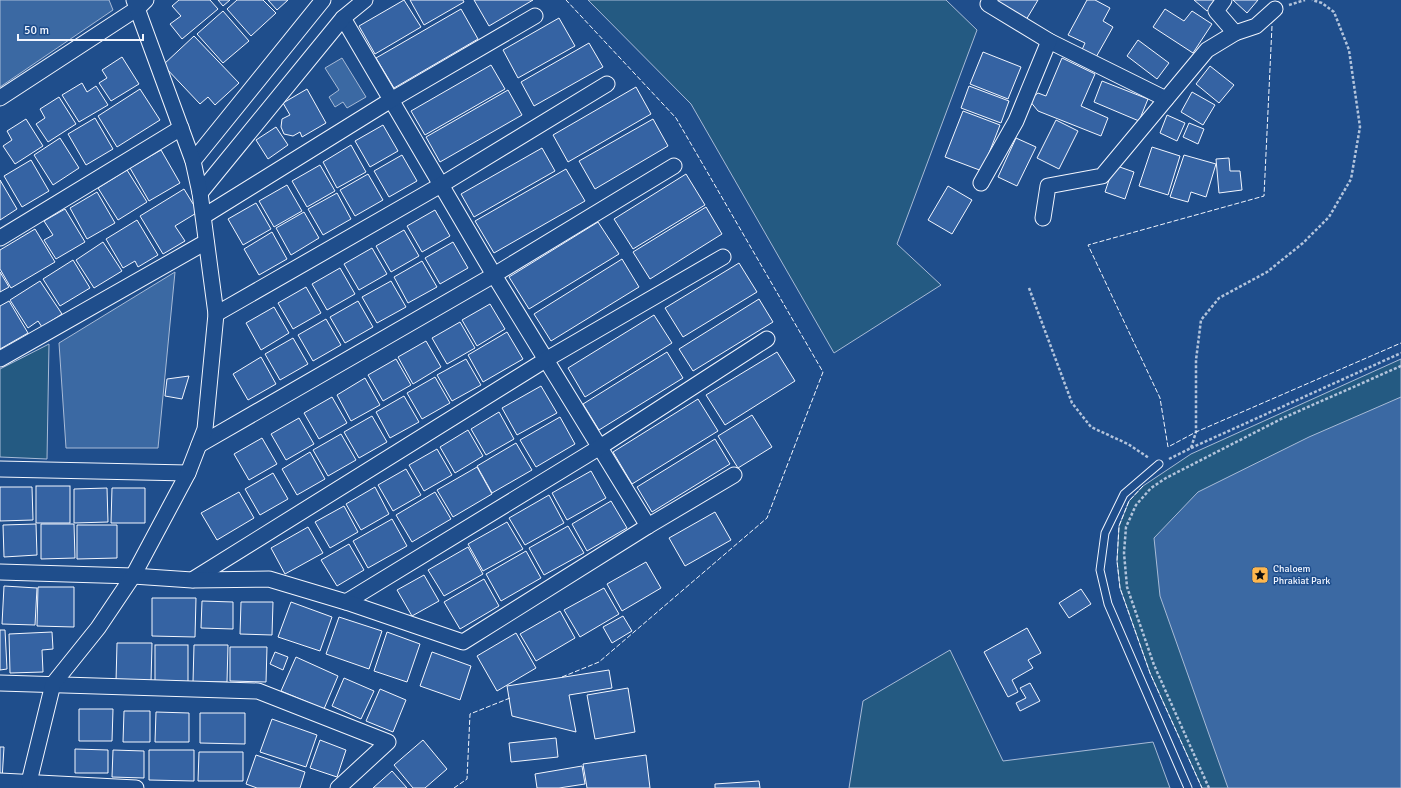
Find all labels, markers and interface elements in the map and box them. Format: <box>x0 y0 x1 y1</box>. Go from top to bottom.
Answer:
scale bar <box>18 16 143 42</box>
text: 50 m <box>24 23 49 38</box>
place label: Chaloem Phrakiat Park <box>1273 563 1330 587</box>
place icon: Chaloem Phrakiat Park <box>1250 565 1270 585</box>

